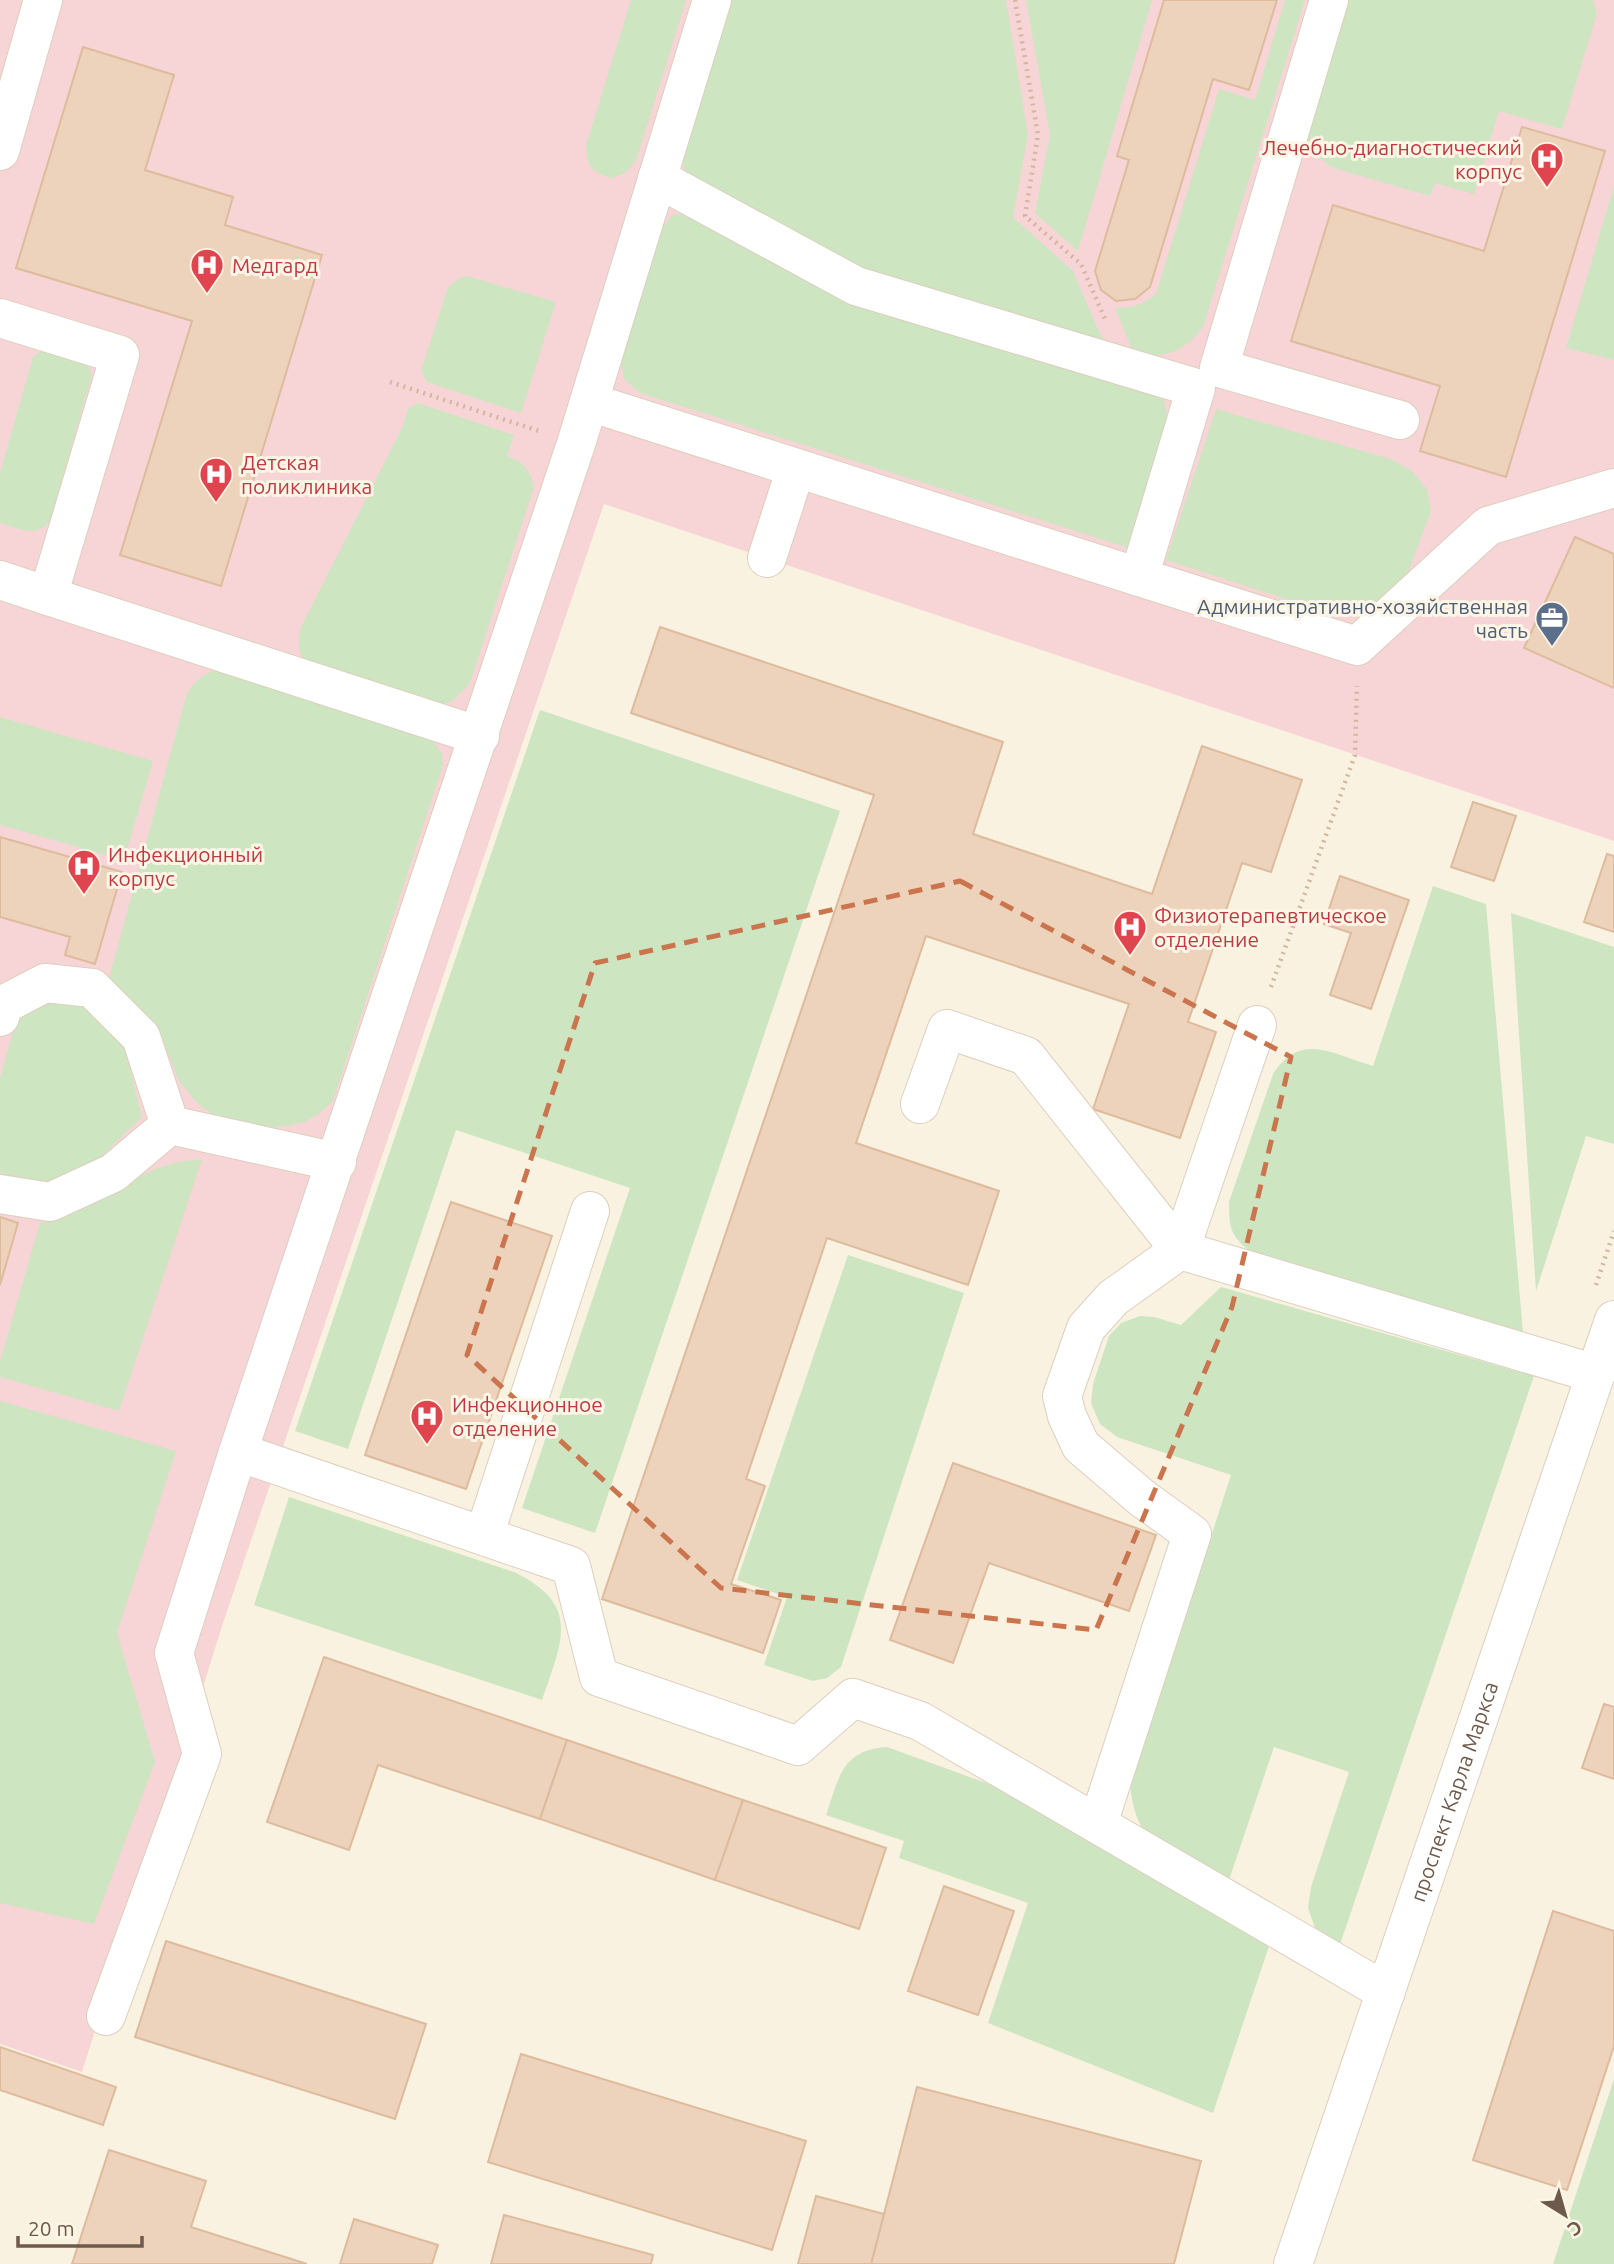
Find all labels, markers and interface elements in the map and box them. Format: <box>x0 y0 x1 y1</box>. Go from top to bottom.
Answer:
place label: Лечебно-диагностический корпус <box>1262 135 1522 183</box>
hospital icon: Лечебно-диагностический корпус <box>1528 140 1566 189</box>
hospital icon: Медгард <box>188 246 226 295</box>
place label: Медгард <box>232 253 318 277</box>
place label: Детская поликлиника <box>241 450 372 498</box>
hospital icon: Детская поликлиника <box>197 455 235 504</box>
place label: Административно-хозяйственная часть <box>1197 594 1528 642</box>
office icon: Административно-хозяйственная часть <box>1533 599 1571 648</box>
place label: Инфекционный корпус <box>108 842 263 890</box>
hospital icon: Инфекционный корпус <box>65 847 103 896</box>
place label: Физиотерапевтическое отделение <box>1154 903 1387 951</box>
hospital icon: Физиотерапевтическое отделение <box>1111 908 1149 957</box>
place label: Инфекционное отделение <box>452 1392 603 1440</box>
hospital icon: Инфекционное отделение <box>408 1397 446 1446</box>
street label: проспект Карла Маркса <box>1405 1678 1502 1905</box>
north arrow <box>1530 2180 1600 2250</box>
scale bar <box>18 2204 142 2248</box>
text: 20 m <box>28 2216 75 2240</box>
text: С <box>1564 2216 1587 2241</box>

